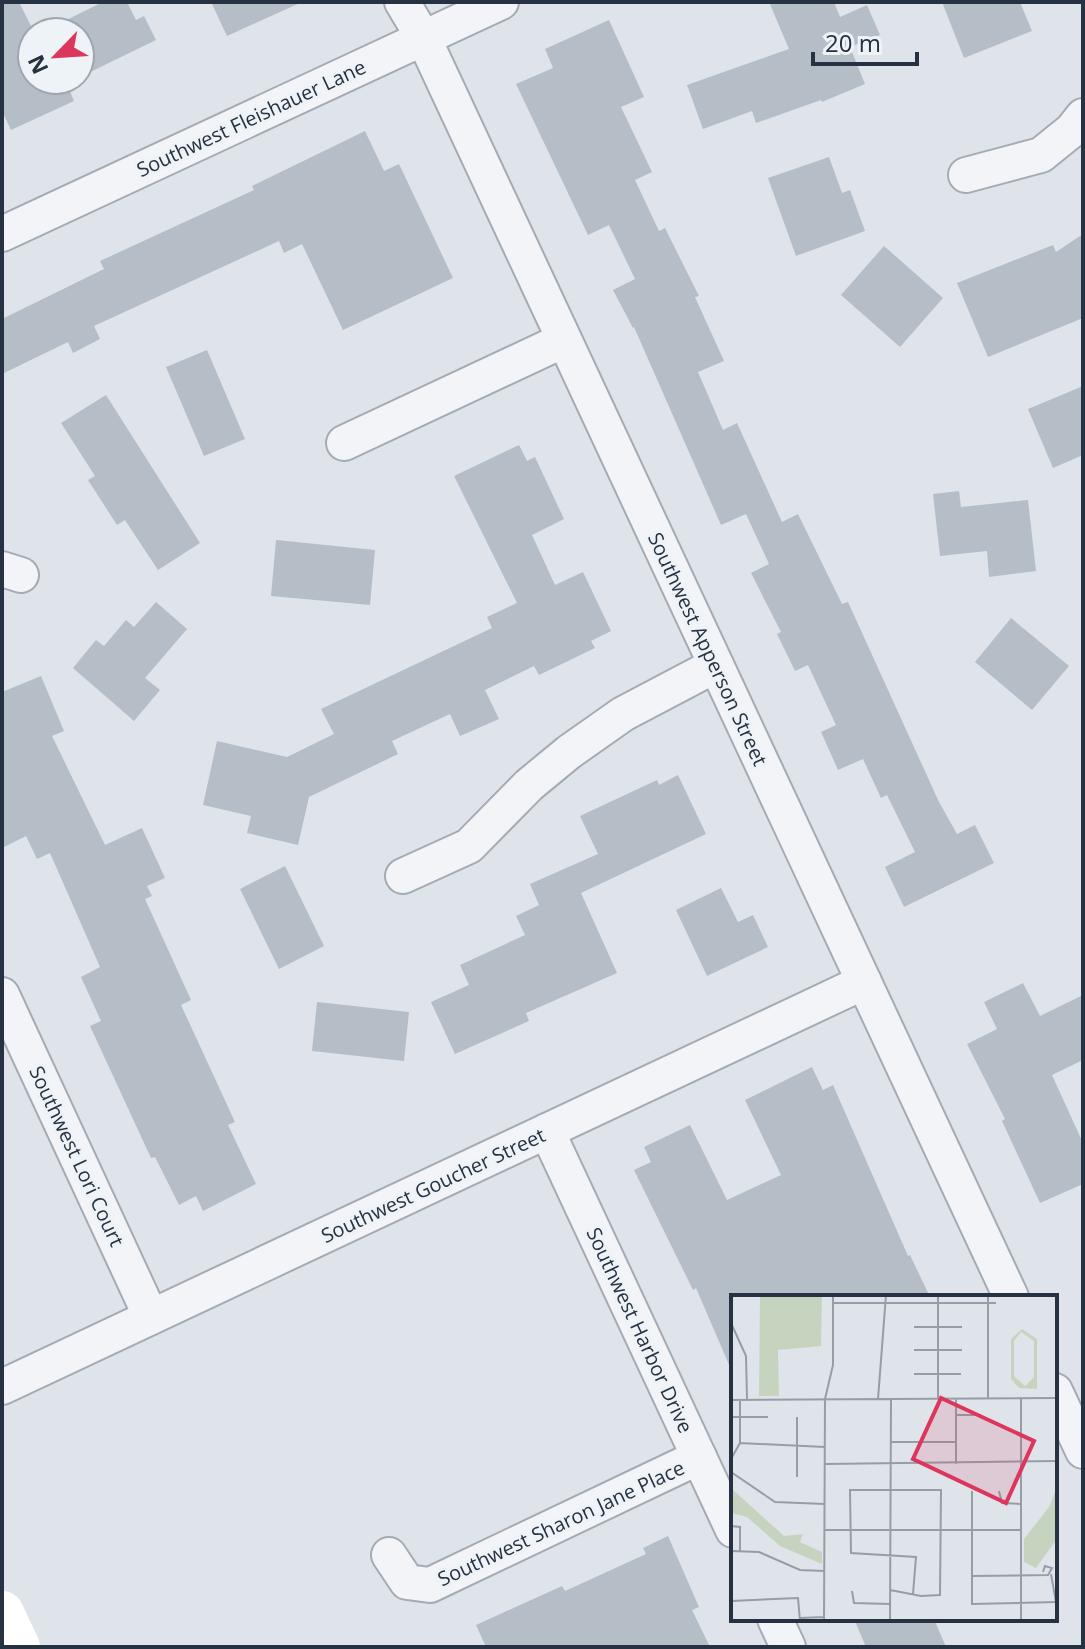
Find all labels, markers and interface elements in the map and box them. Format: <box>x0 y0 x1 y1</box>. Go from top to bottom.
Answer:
north arrow <box>16 16 96 96</box>
scale bar <box>813 16 917 66</box>
text: 20 m <box>825 26 881 59</box>
text: N <box>20 50 54 79</box>
street label: Southwest Fleishauer Lane <box>132 53 370 183</box>
street label: Southwest Apperson Street <box>642 528 774 770</box>
street label: Southwest Lori Court <box>23 1061 131 1251</box>
street label: Southwest Goucher Street <box>317 1121 549 1249</box>
street label: Southwest Harbor Drive <box>580 1223 700 1437</box>
inset map <box>731 1295 1057 1621</box>
street label: Southwest Sharon Jane Place <box>433 1454 689 1592</box>

